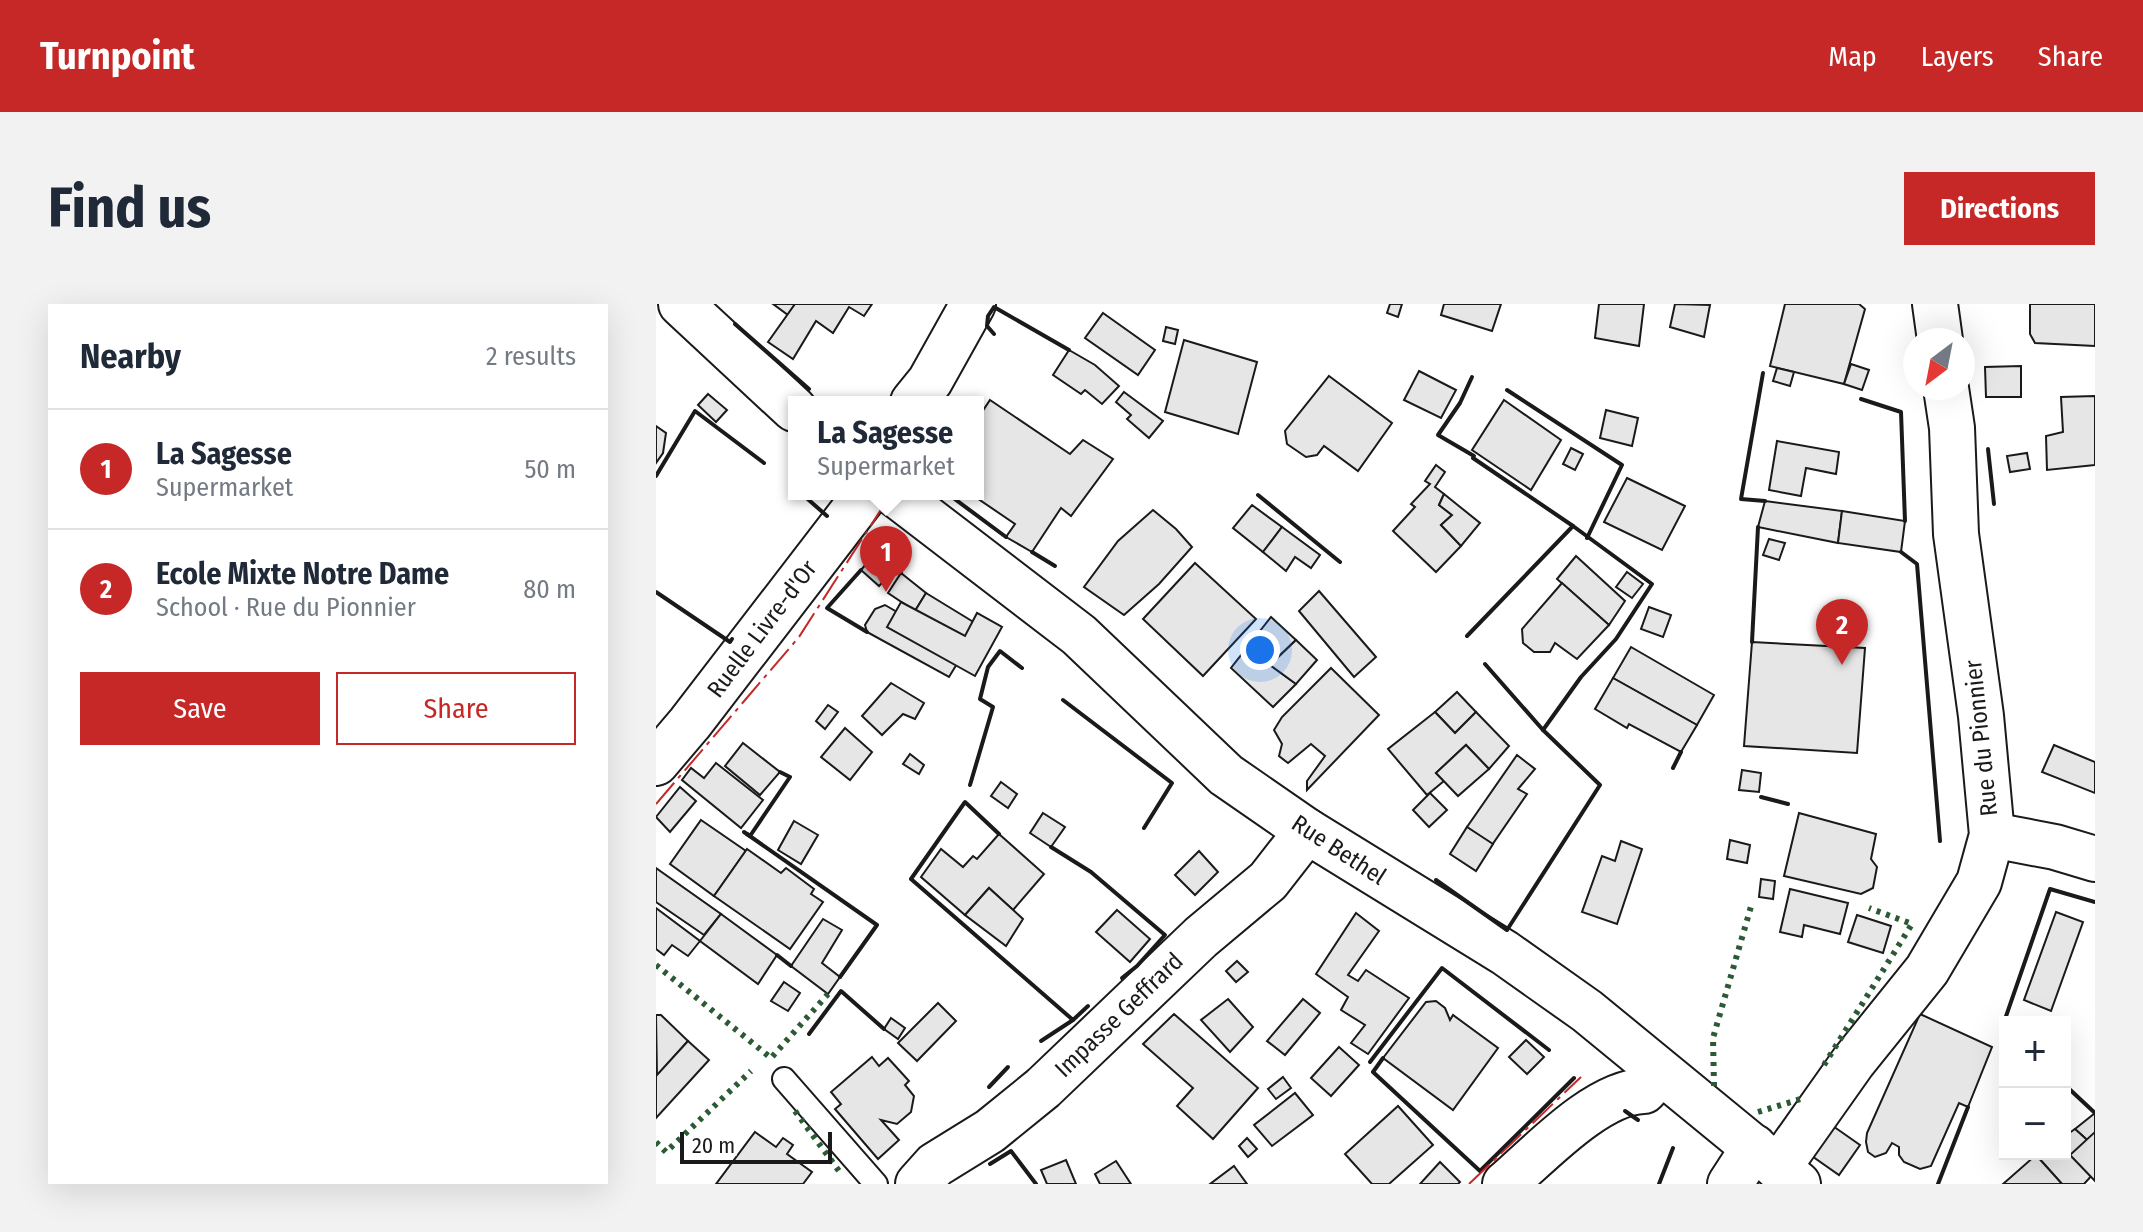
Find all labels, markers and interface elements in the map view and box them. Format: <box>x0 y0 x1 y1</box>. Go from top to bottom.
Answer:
text: Turnpoint <box>40 33 195 79</box>
text: Map <box>1828 40 1877 73</box>
text: Layers <box>1921 40 1994 73</box>
text: Share <box>2038 40 2103 73</box>
button: Directions <box>1904 172 2095 245</box>
text: Find us <box>48 175 211 242</box>
north arrow <box>1903 328 1975 400</box>
text: Nearby <box>80 336 181 377</box>
text: 2 results <box>486 341 576 372</box>
popup <box>788 396 984 500</box>
text: La Sagesse <box>817 415 953 451</box>
text: La Sagesse <box>156 436 292 472</box>
text: Supermarket <box>817 451 955 482</box>
text: 1 <box>101 454 112 485</box>
text: 50 m <box>524 454 576 485</box>
text: Supermarket <box>156 472 293 503</box>
pin: 1 <box>860 526 912 592</box>
street label: Ruelle Livre-d'Or <box>701 554 823 703</box>
text: Ecole Mixte Notre Dame <box>156 556 449 592</box>
text: 2 <box>100 574 112 605</box>
text: 80 m <box>523 574 576 605</box>
text: School · Rue du Pionnier <box>156 592 416 623</box>
pin: 2 <box>1816 599 1868 665</box>
your location <box>1240 630 1280 670</box>
street label: Rue du Pionnier <box>1959 658 2003 818</box>
button: Save <box>80 672 320 745</box>
button: Share <box>336 672 576 745</box>
street label: Rue Bethel <box>1287 809 1391 891</box>
street label: Impasse Geffrard <box>1049 947 1189 1083</box>
map controls <box>1999 1016 2071 1160</box>
button: + <box>1999 1016 2071 1088</box>
button: − <box>1999 1088 2071 1160</box>
scale bar <box>680 1128 832 1164</box>
text: 20 m <box>692 1132 735 1159</box>

